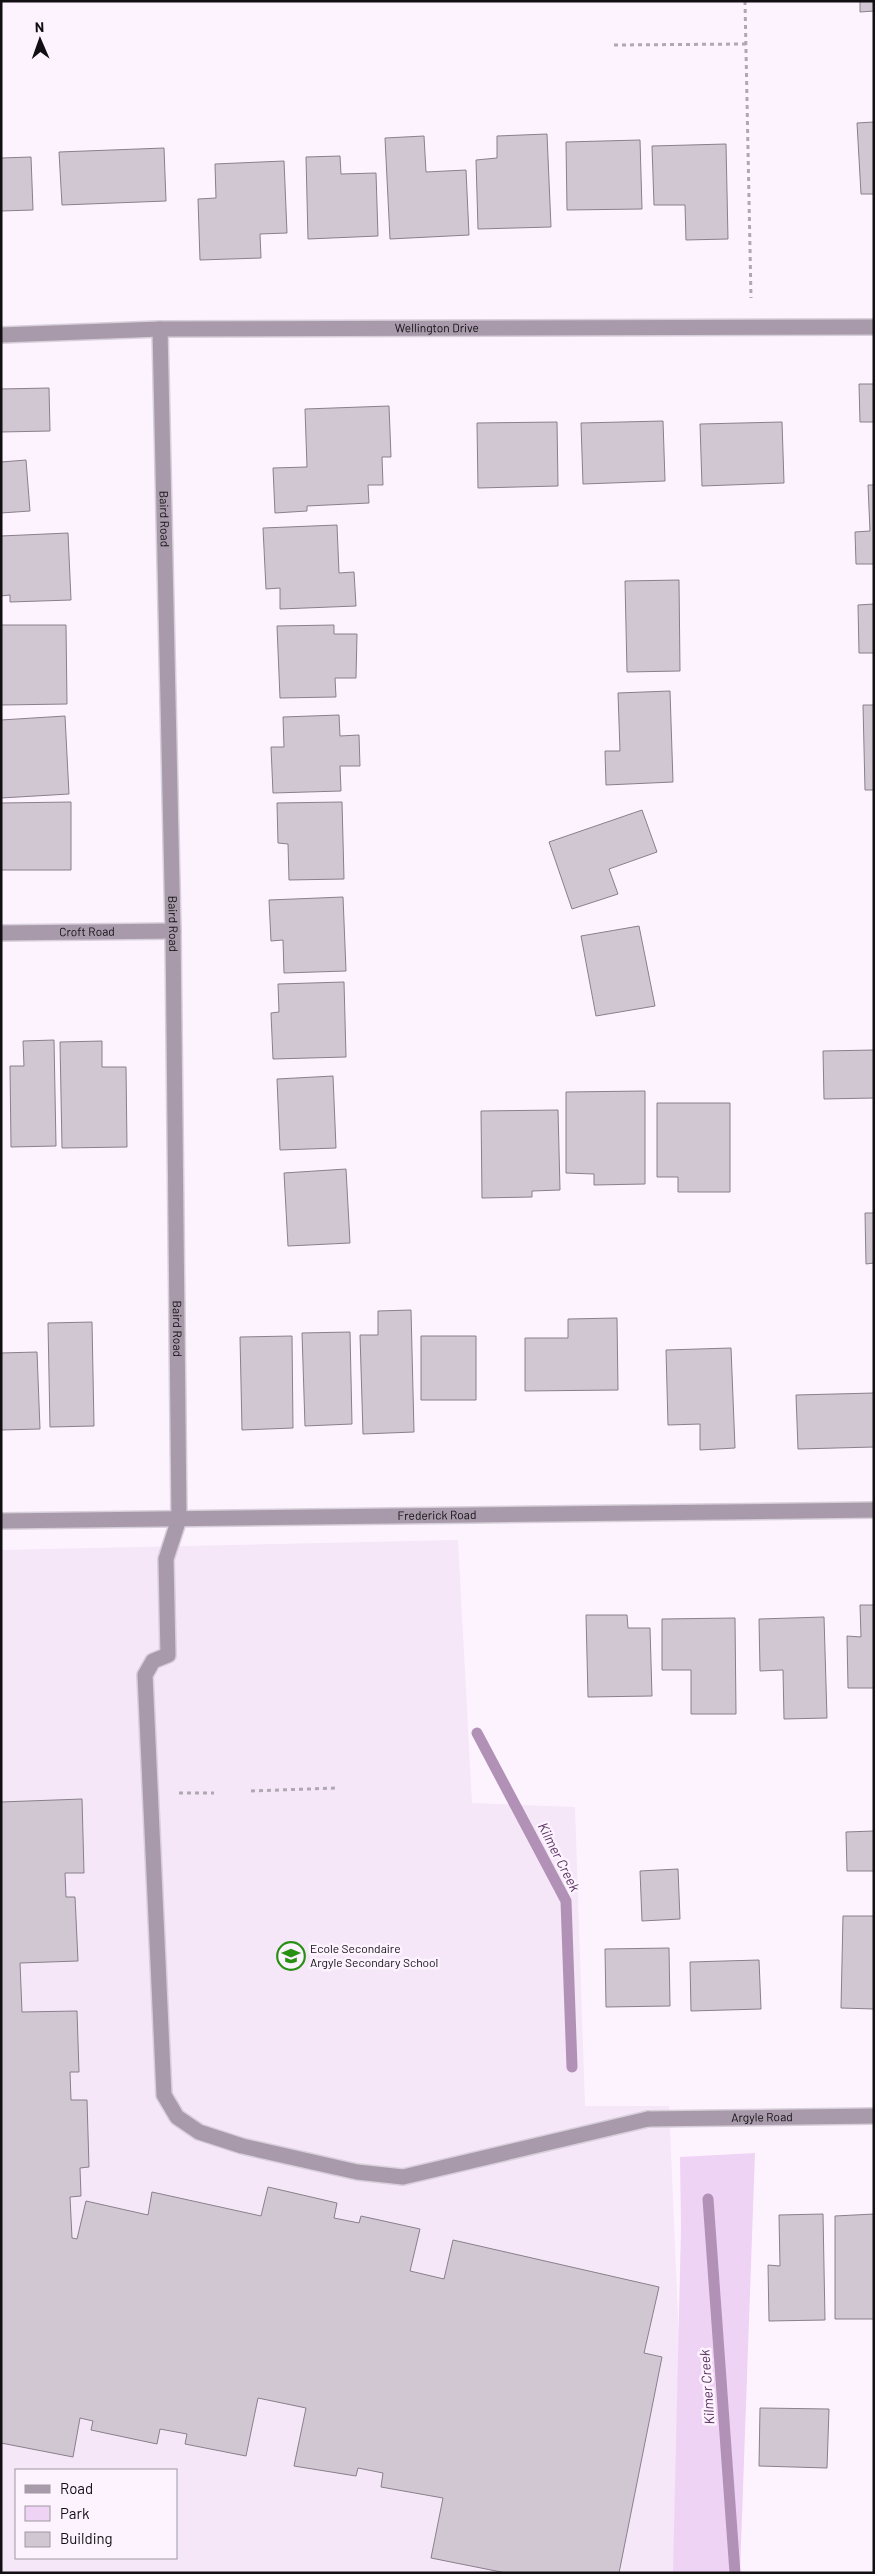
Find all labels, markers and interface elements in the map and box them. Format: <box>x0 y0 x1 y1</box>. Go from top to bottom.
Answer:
north arrow <box>15 15 65 65</box>
text: N <box>35 18 44 35</box>
street label: Wellington Drive <box>395 320 479 334</box>
street label: Baird Road <box>157 491 173 547</box>
street label: Baird Road <box>166 895 181 952</box>
street label: Croft Road <box>59 924 115 938</box>
street label: Baird Road <box>171 1301 185 1357</box>
street label: Frederick Road <box>397 1507 477 1522</box>
water label: Kilmer Creek <box>535 1819 584 1894</box>
school or university icon: Ecole Secondaire Argyle Secondary School <box>276 1941 306 1971</box>
place label: Ecole Secondaire Argyle Secondary School <box>310 1941 438 1969</box>
street label: Argyle Road <box>731 2109 793 2124</box>
water label: Kilmer Creek <box>695 2349 718 2425</box>
legend <box>15 2469 178 2559</box>
text: Road <box>60 2479 93 2497</box>
text: Park <box>60 2504 90 2522</box>
text: Building <box>60 2529 113 2547</box>

